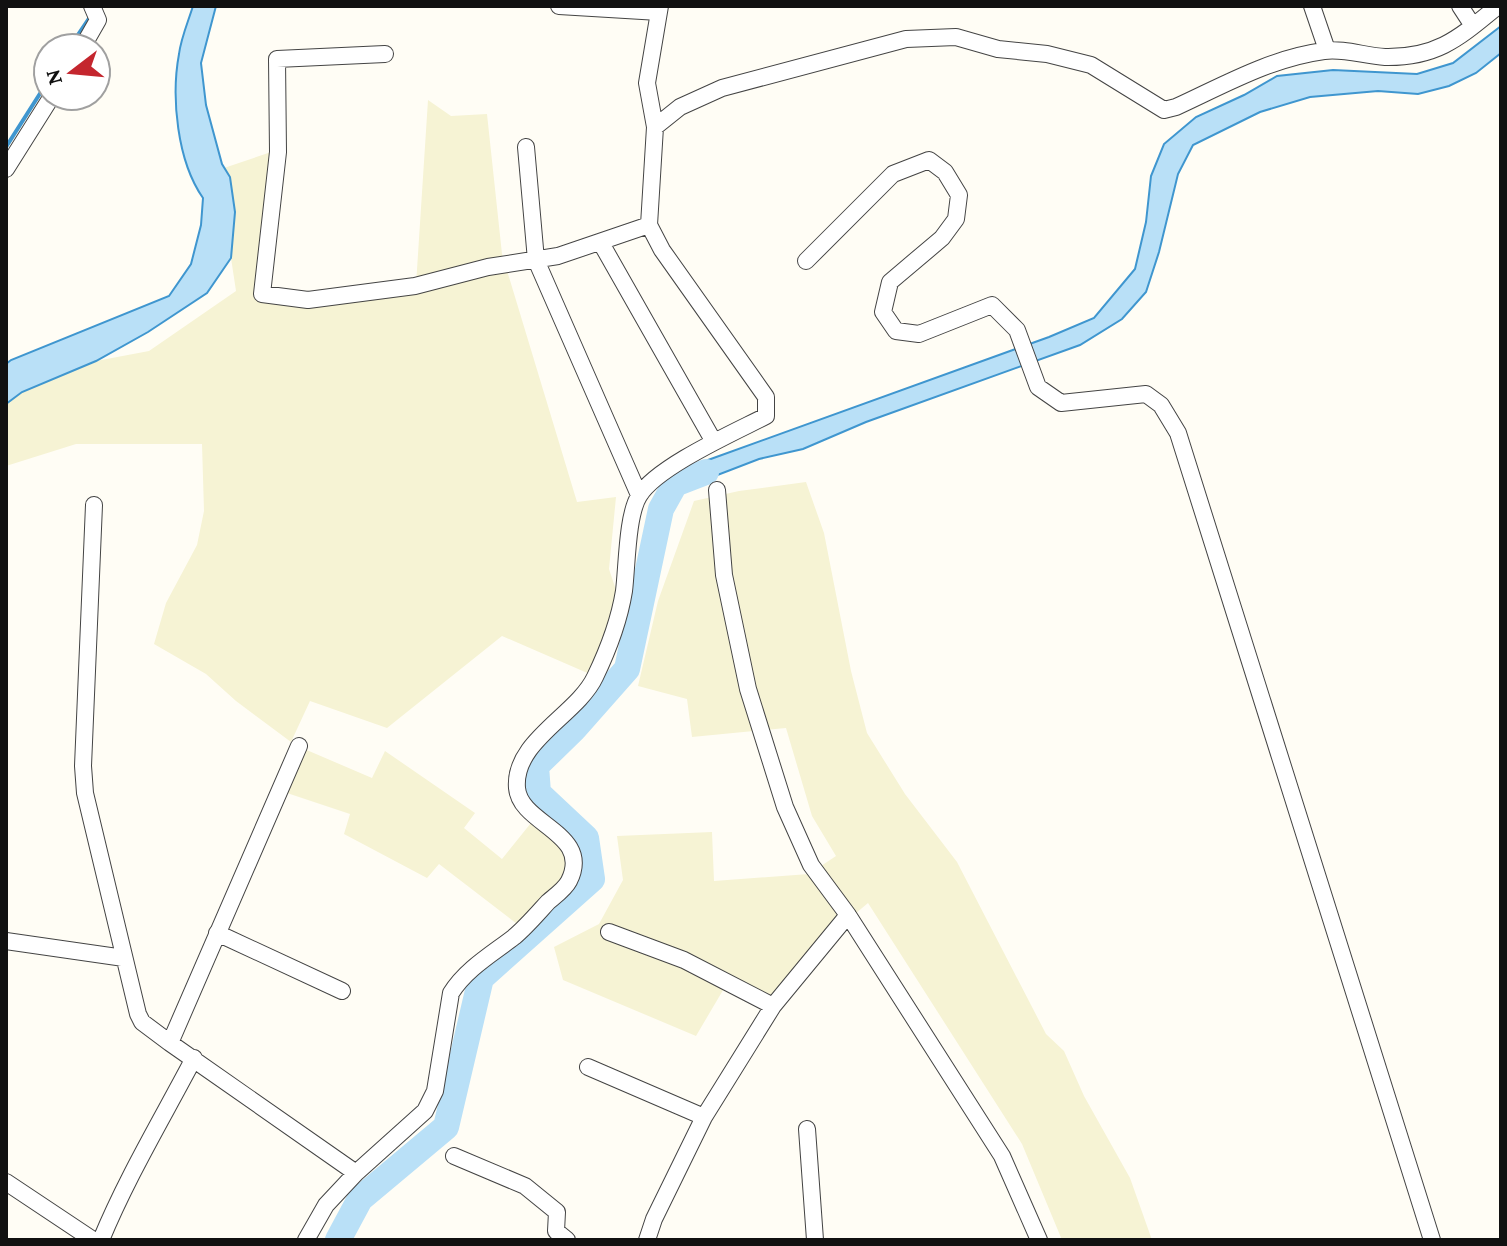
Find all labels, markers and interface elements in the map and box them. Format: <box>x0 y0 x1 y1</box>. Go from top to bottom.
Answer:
north arrow <box>32 32 112 112</box>
text: N <box>39 67 67 88</box>

